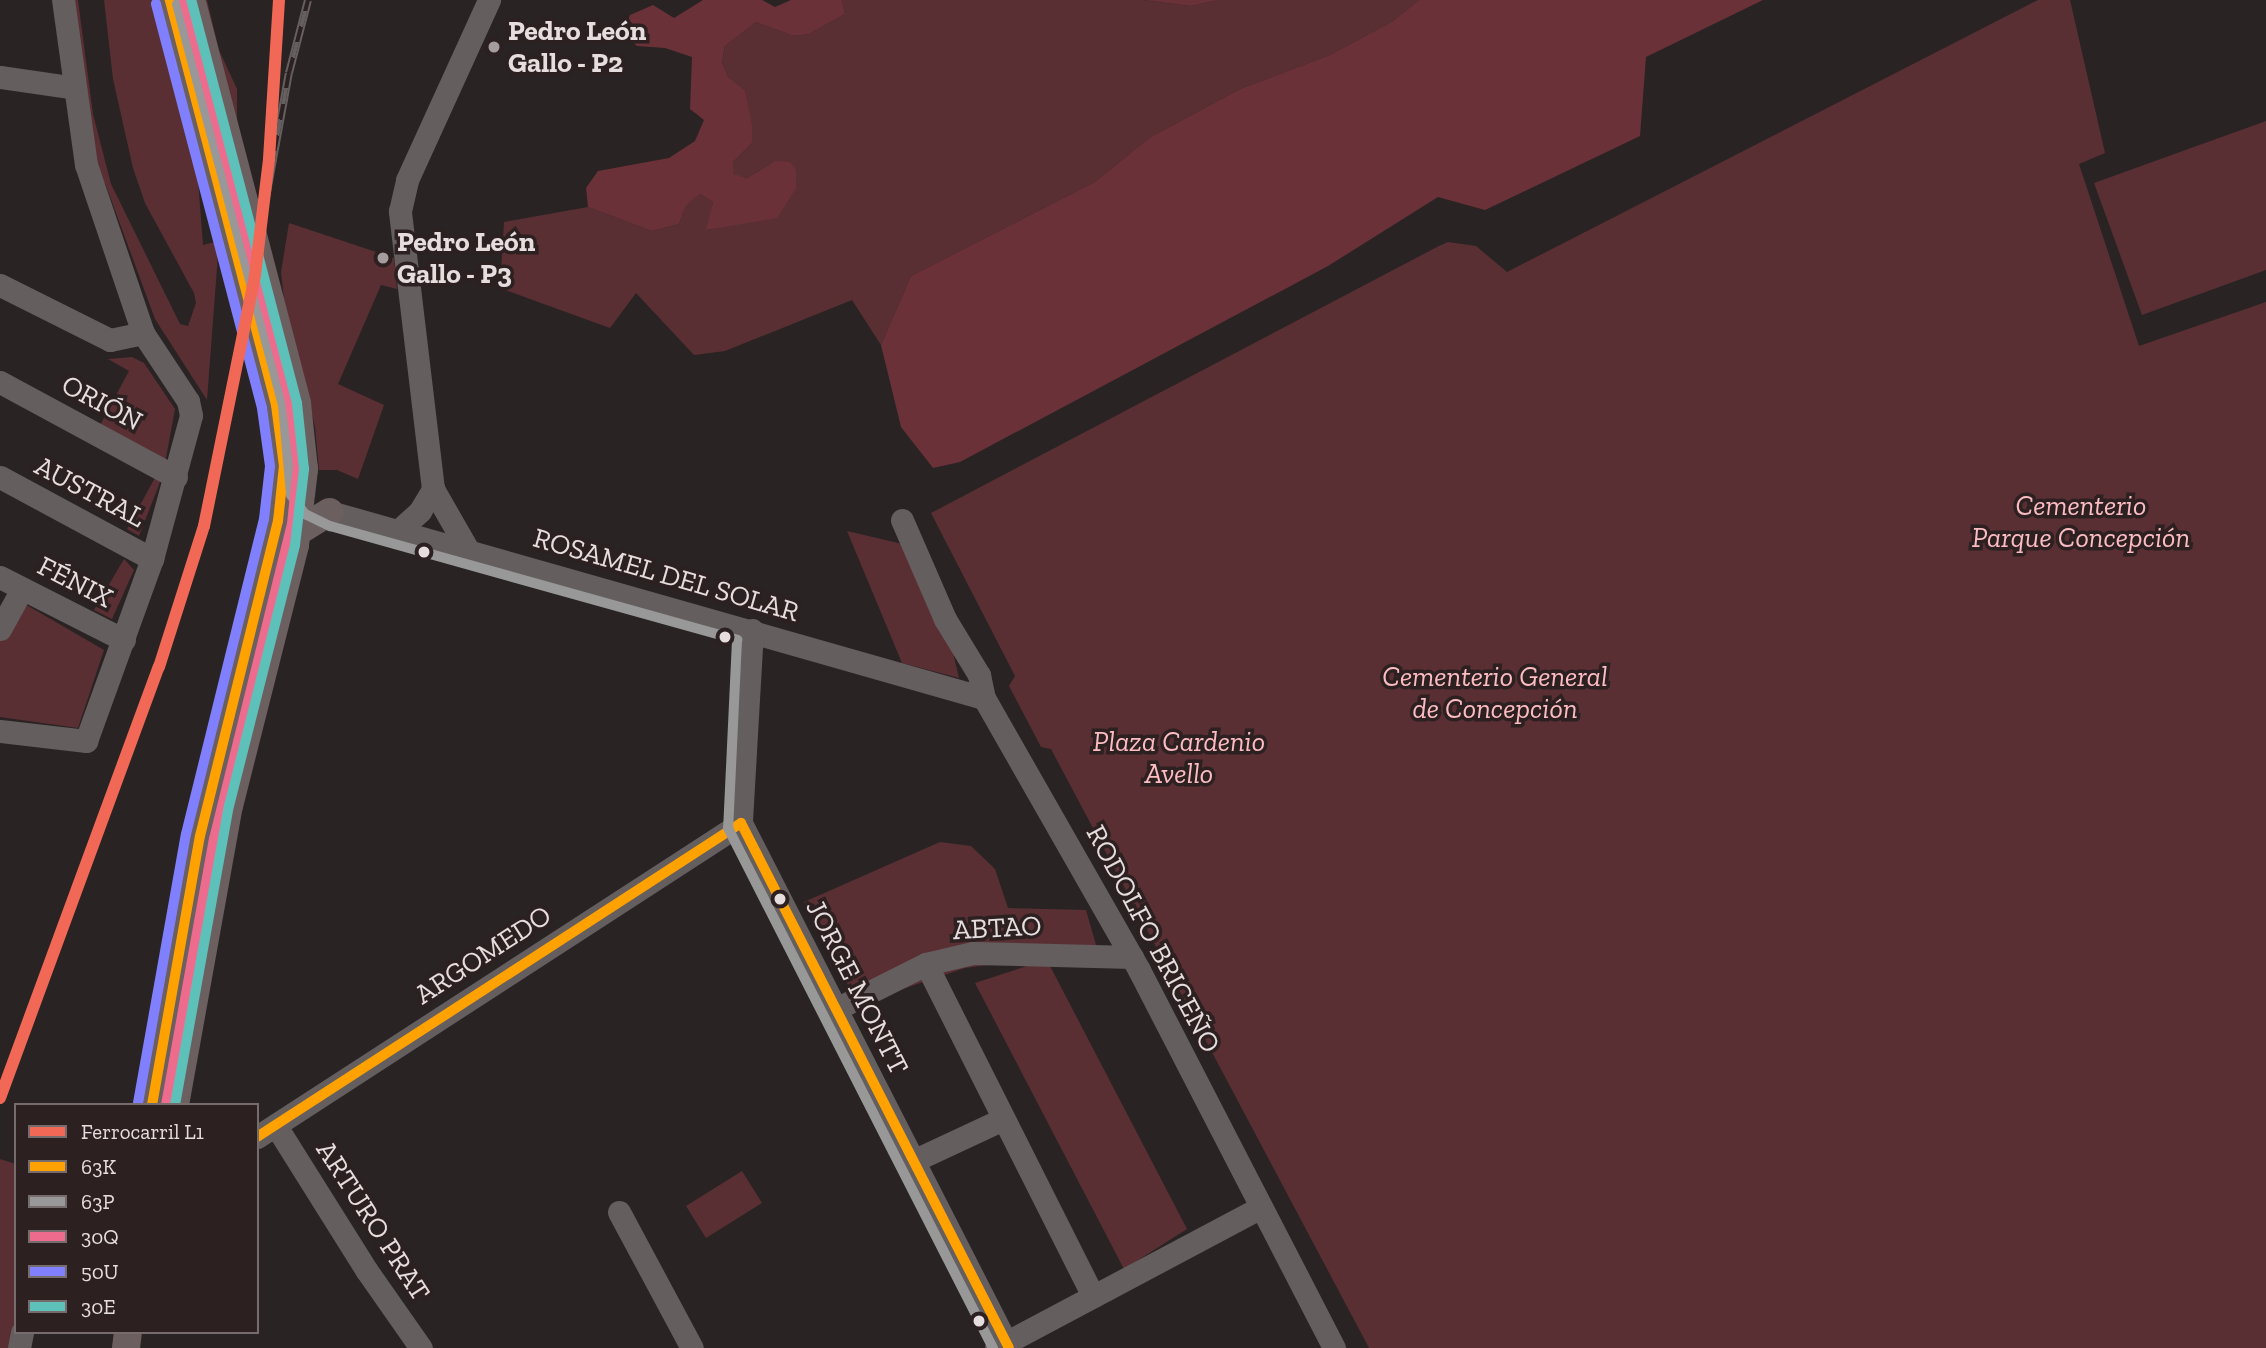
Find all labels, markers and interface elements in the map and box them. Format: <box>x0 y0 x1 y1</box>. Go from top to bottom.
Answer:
place label: Pedro León Gallo - P2 <box>508 14 646 80</box>
marker: Pedro León Gallo - P2 <box>486 39 502 55</box>
place label: Pedro León Gallo - P3 <box>397 225 535 291</box>
marker: Pedro León Gallo - P3 <box>375 250 391 266</box>
street label: ORIÓN <box>56 368 148 438</box>
street label: AUSTRAL <box>29 449 151 535</box>
park label: Cementerio Parque Concepción <box>1972 489 2190 555</box>
street label: ROSAMEL DEL SOLAR <box>529 521 803 629</box>
unlabelled marker <box>417 545 431 559</box>
street label: FÉNIX <box>32 549 118 615</box>
unlabelled marker <box>718 630 732 644</box>
park label: Cementerio General de Concepción <box>1382 660 1608 726</box>
park label: Plaza Cardenio Avello <box>1093 725 1265 791</box>
street label: RODOLFO BRICEÑO <box>1079 820 1227 1058</box>
unlabelled marker <box>773 892 787 906</box>
street label: JORGE MONTT <box>799 894 915 1080</box>
street label: ARGOMEDO <box>408 898 558 1012</box>
street label: ABTAO <box>952 909 1042 947</box>
legend <box>14 1103 259 1334</box>
text: Ferrocarril L1 <box>81 1119 204 1144</box>
street label: ARTURO PRAT <box>309 1135 437 1307</box>
text: 63K <box>81 1154 116 1179</box>
text: 63P <box>81 1189 114 1214</box>
text: 30Q <box>81 1224 119 1249</box>
text: 50U <box>81 1259 119 1284</box>
text: 30E <box>81 1294 116 1319</box>
unlabelled marker <box>972 1314 986 1328</box>

